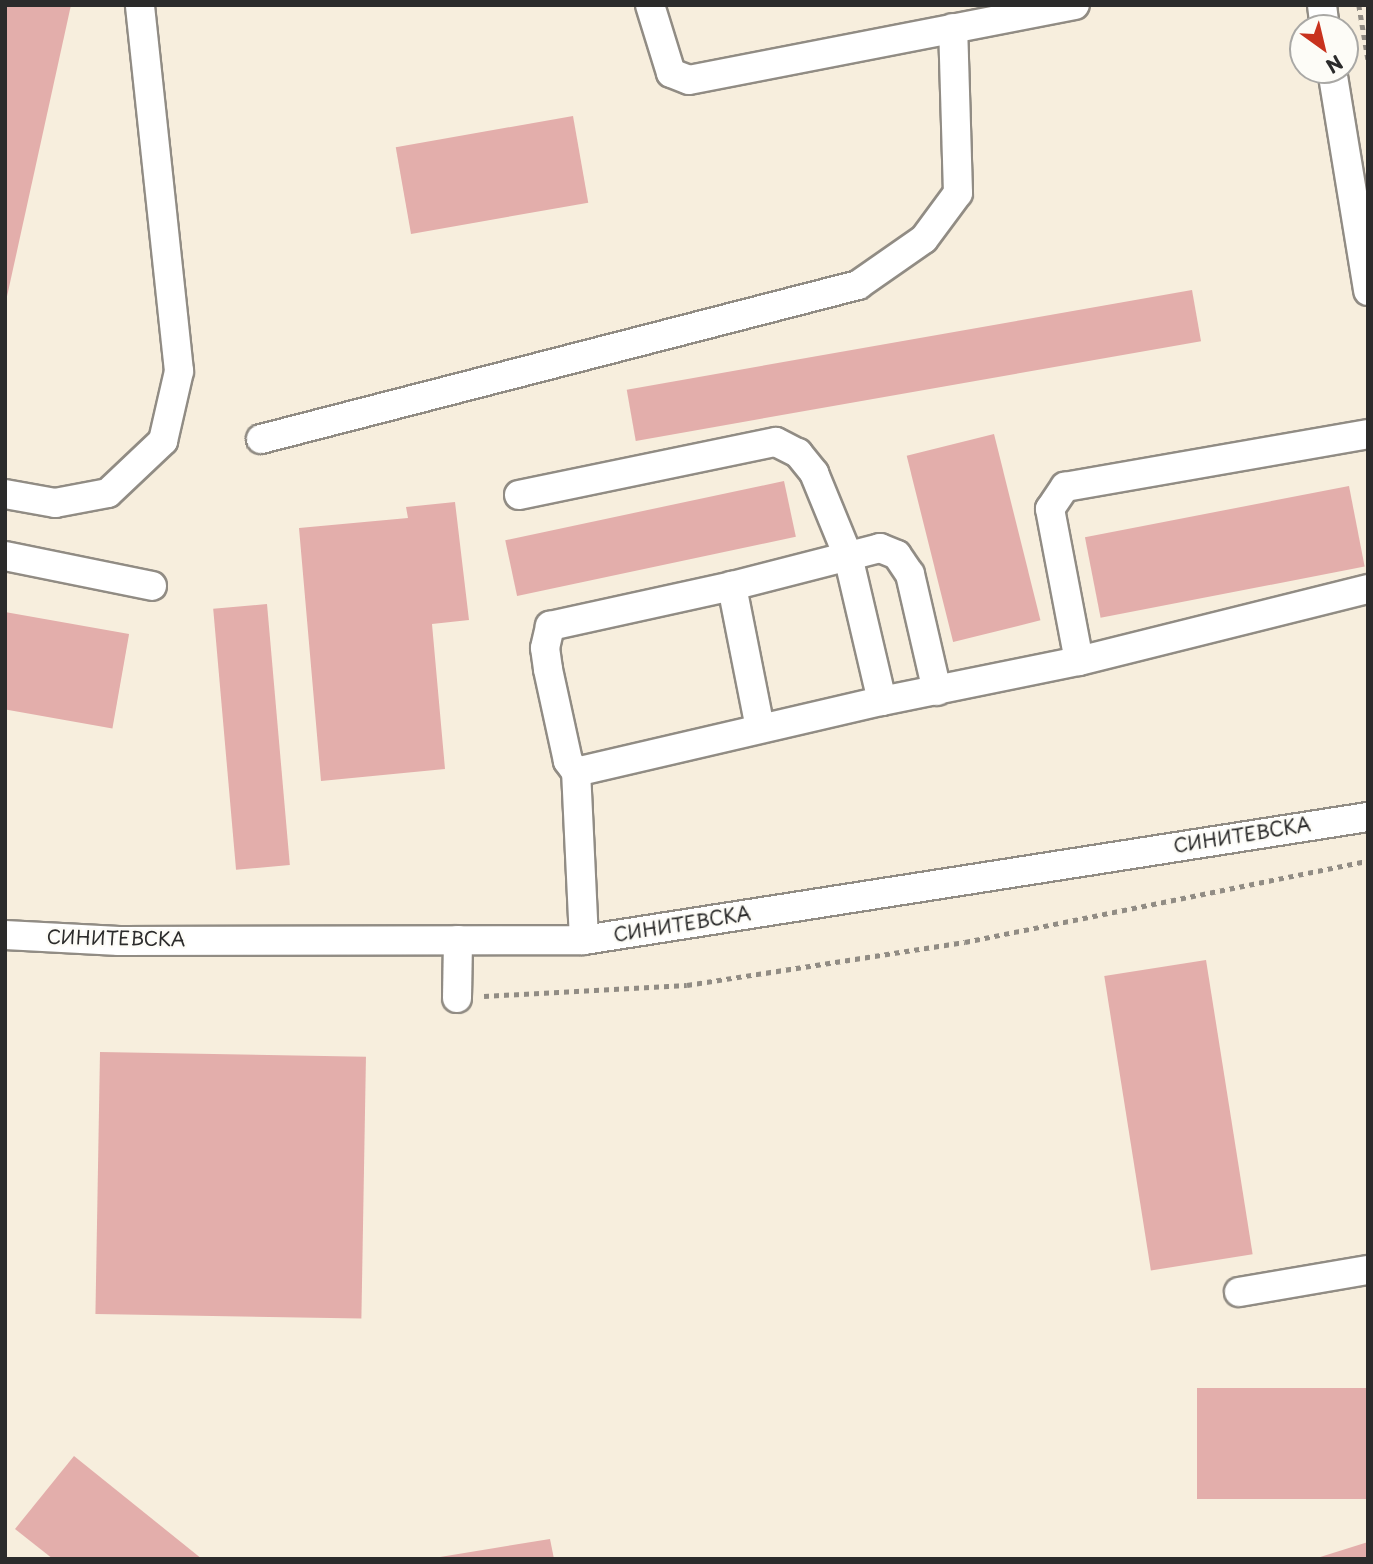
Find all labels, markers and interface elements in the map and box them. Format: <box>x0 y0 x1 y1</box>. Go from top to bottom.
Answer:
north arrow <box>1289 14 1359 84</box>
text: N <box>1321 49 1349 81</box>
street label: СИНИТЕВСКА <box>1172 813 1312 857</box>
street label: СИНИТЕВСКА <box>612 902 752 946</box>
street label: СИНИТЕВСКА <box>46 925 186 951</box>

